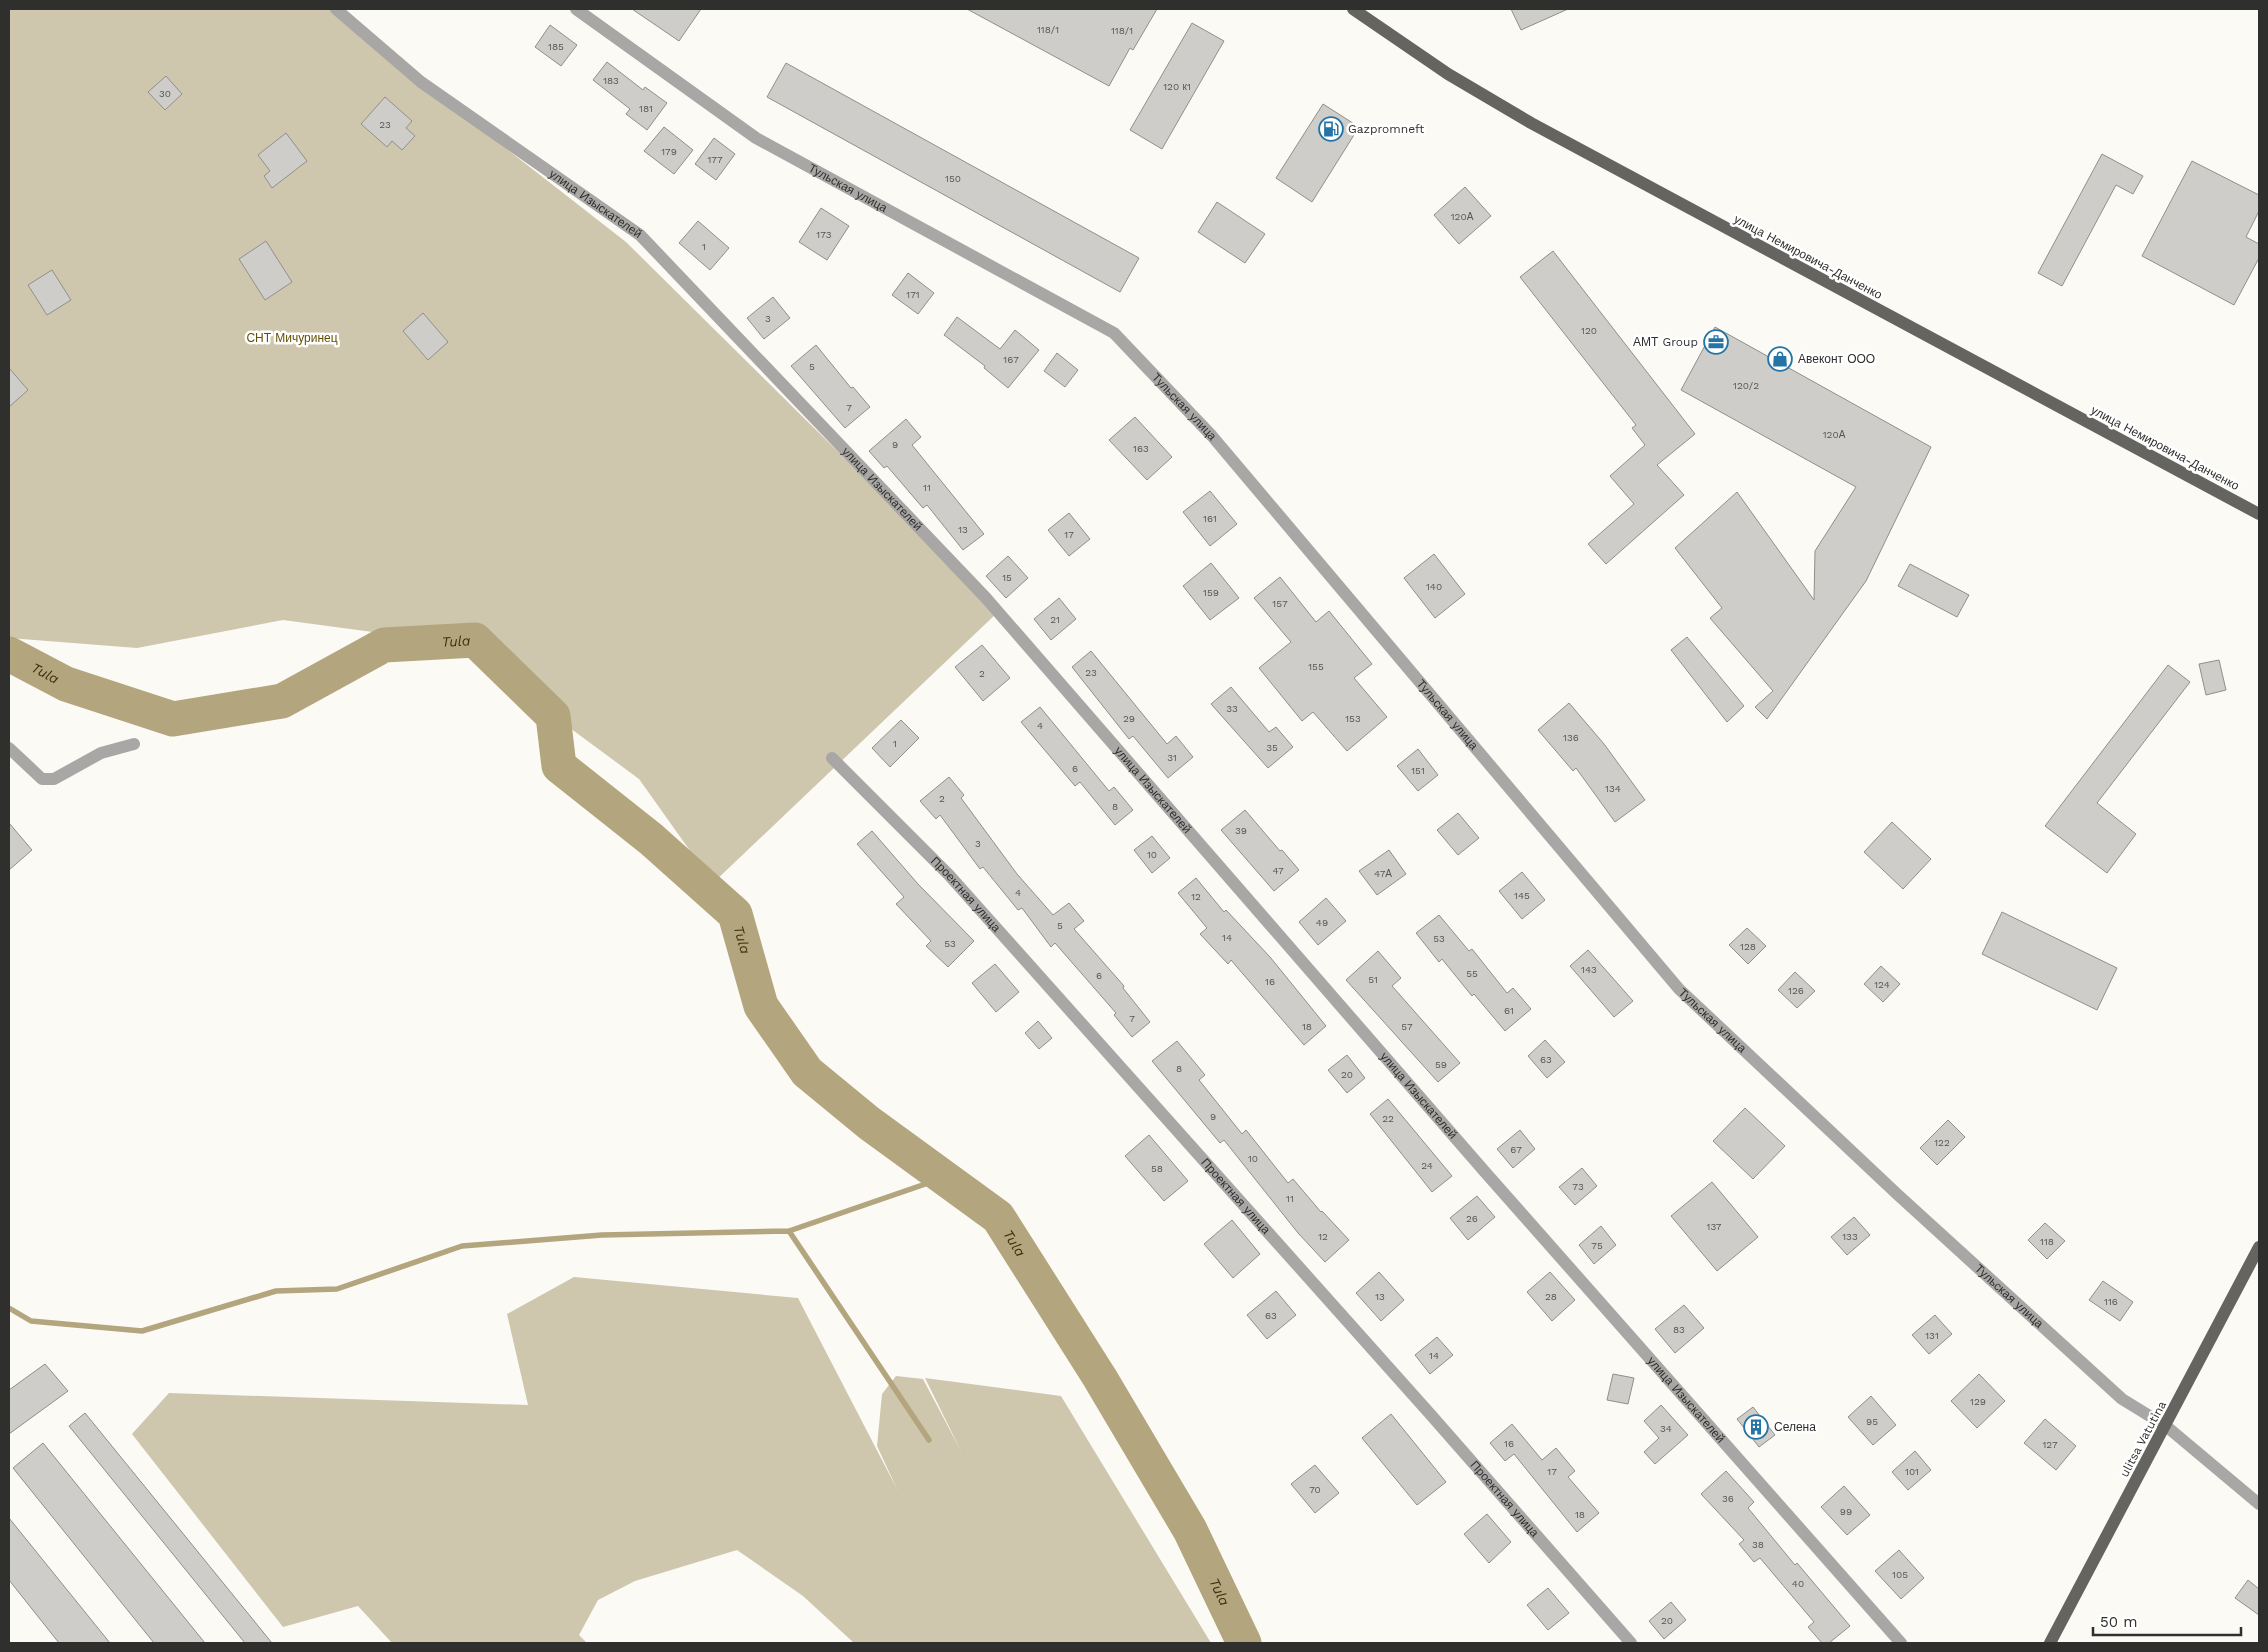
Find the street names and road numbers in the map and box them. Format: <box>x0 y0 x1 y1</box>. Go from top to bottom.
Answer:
street label: Тульская улица <box>806 161 890 215</box>
street label: улица Изыскателей <box>547 167 645 241</box>
street label: улица Немировича-Данченко <box>1731 212 1885 302</box>
street label: Тульская улица <box>1149 370 1220 443</box>
street label: улица Немировича-Данченко <box>2088 403 2242 493</box>
street label: улица Изыскателей <box>839 444 925 534</box>
street label: Тульская улица <box>1414 677 1481 753</box>
street label: улица Изыскателей <box>1112 744 1194 836</box>
street label: Проектная улица <box>928 854 1004 935</box>
street label: Тульская улица <box>1676 985 1749 1056</box>
street label: улица Изыскателей <box>1377 1050 1460 1142</box>
street label: Проектная улица <box>1198 1156 1273 1237</box>
street label: Тульская улица <box>1972 1261 2046 1331</box>
street label: улица Изыскателей <box>1644 1354 1728 1445</box>
street label: ulitsa Vatutina <box>2117 1398 2169 1480</box>
street label: Проектная улица <box>1468 1458 1542 1540</box>

